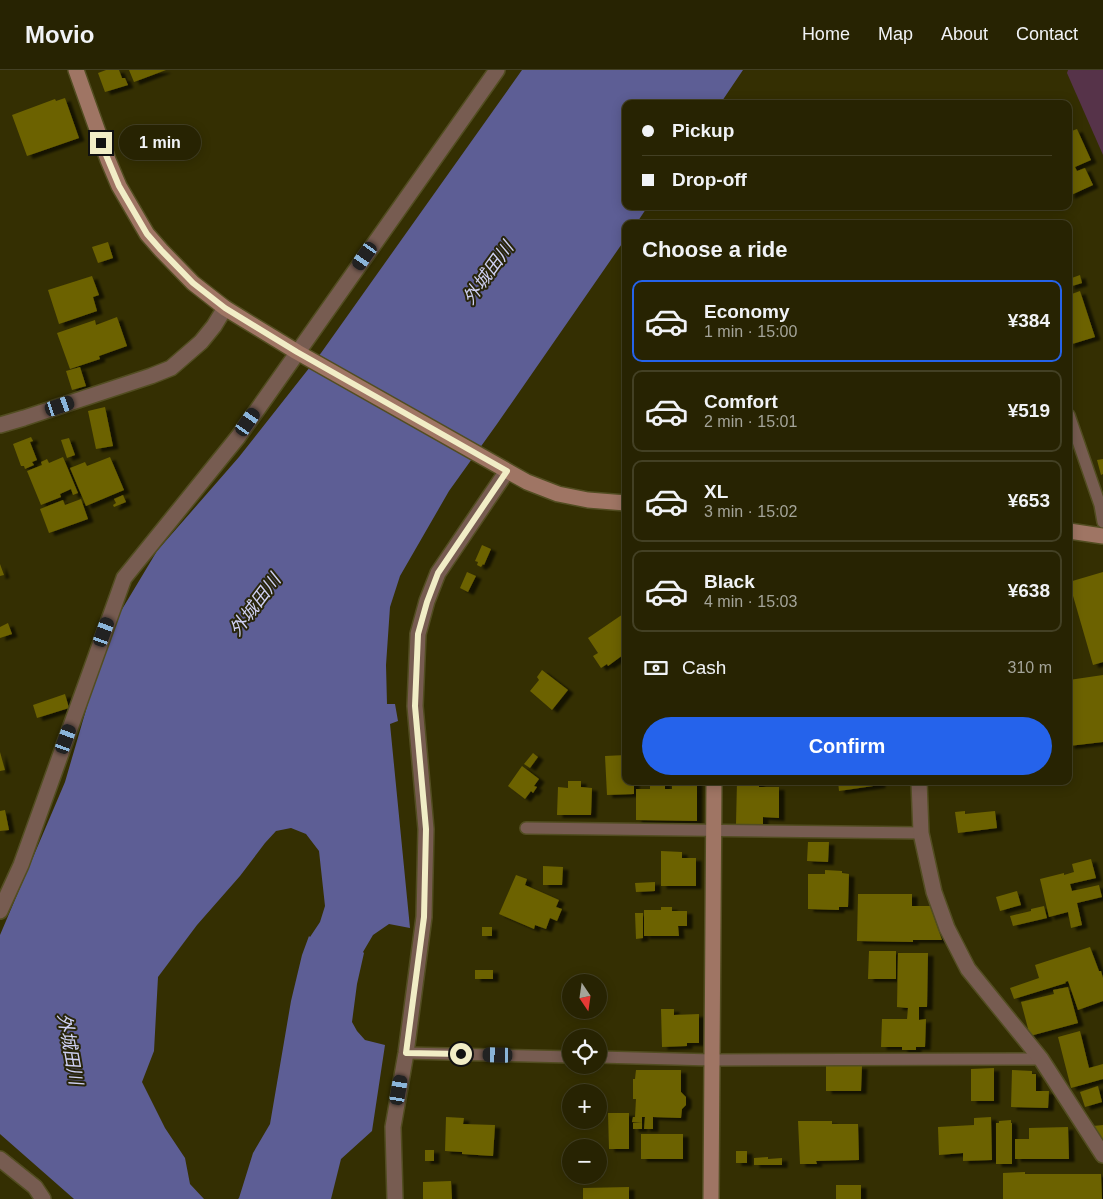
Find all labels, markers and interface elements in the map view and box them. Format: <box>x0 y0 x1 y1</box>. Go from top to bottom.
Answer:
text: Movio <box>25 21 94 48</box>
text: Home <box>802 24 850 44</box>
text: Map <box>878 24 913 44</box>
text: About <box>941 24 988 44</box>
text: Contact <box>1016 24 1078 44</box>
text: Pickup <box>672 120 734 141</box>
callout: 1 min <box>118 126 201 160</box>
route end <box>90 132 112 154</box>
text: 1 min <box>139 134 181 151</box>
text: Drop-off <box>672 169 747 190</box>
water label: 外城田川 <box>459 236 518 308</box>
text: Choose a ride <box>642 237 787 262</box>
car <box>350 239 379 273</box>
icon: car <box>644 299 689 344</box>
text: Economy <box>704 301 790 322</box>
text: ¥384 <box>1008 310 1050 331</box>
text: 1 min · 15:00 <box>704 323 797 340</box>
icon: car <box>644 389 689 434</box>
text: Comfort <box>704 391 778 412</box>
car <box>43 394 76 418</box>
text: ¥519 <box>1008 400 1050 421</box>
car <box>233 405 262 439</box>
text: 2 min · 15:01 <box>704 413 797 430</box>
icon: car <box>644 479 689 524</box>
text: XL <box>704 481 728 502</box>
text: ¥653 <box>1008 490 1050 511</box>
text: 3 min · 15:02 <box>704 503 797 520</box>
water label: 外城田川 <box>225 569 286 640</box>
icon: car <box>644 569 689 614</box>
text: Black <box>704 571 755 592</box>
text: ¥638 <box>1008 580 1050 601</box>
text: 4 min · 15:03 <box>704 593 797 610</box>
car <box>91 615 116 649</box>
icon: cash <box>642 654 670 682</box>
text: Cash <box>682 657 726 678</box>
text: 310 m <box>1008 659 1052 676</box>
button: Confirm <box>642 717 1052 775</box>
car <box>53 722 78 756</box>
north arrow <box>562 974 608 1019</box>
map controls <box>562 974 607 1184</box>
water label: 外城田川 <box>54 1012 86 1088</box>
button: locate <box>562 1029 607 1074</box>
route start <box>450 1043 472 1065</box>
car <box>482 1047 513 1063</box>
car <box>389 1074 408 1106</box>
button: + <box>562 1084 607 1129</box>
button: − <box>562 1139 607 1184</box>

